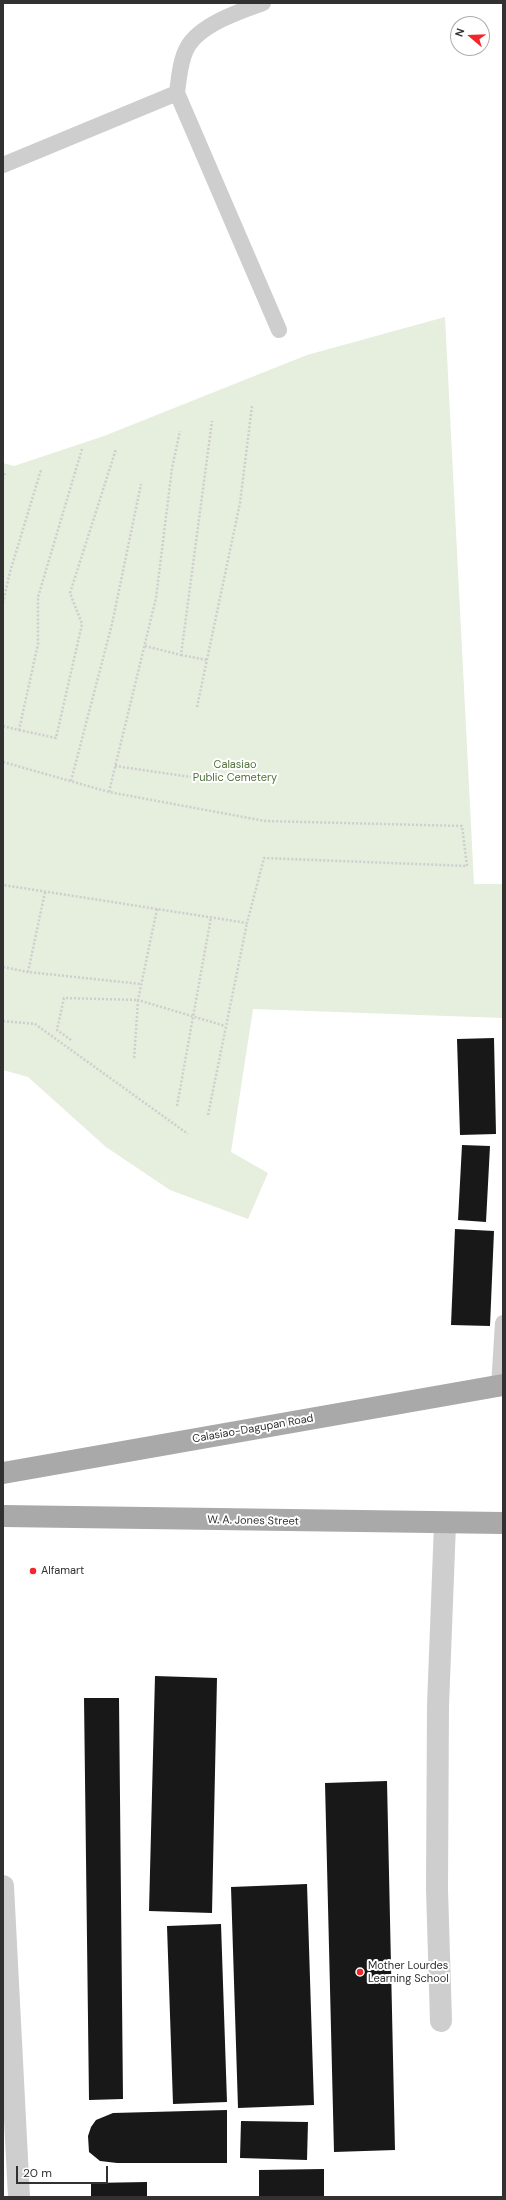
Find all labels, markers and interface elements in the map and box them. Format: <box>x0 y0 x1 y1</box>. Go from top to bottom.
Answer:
north arrow <box>450 16 490 56</box>
text: N <box>452 26 468 38</box>
park label: Calasiao Public Cemetery <box>193 758 277 784</box>
street label: Calasiao-Dagupan Road <box>191 1412 315 1446</box>
street label: W. A. Jones Street <box>207 1514 299 1528</box>
place label: Alfamart <box>41 1564 84 1578</box>
marker: Alfamart <box>28 1566 38 1576</box>
place label: Mother Lourdes Learning School <box>368 1959 449 1985</box>
marker: Mother Lourdes Learning School <box>355 1967 365 1977</box>
scale bar <box>18 2158 110 2184</box>
text: 20 m <box>23 2165 52 2181</box>

